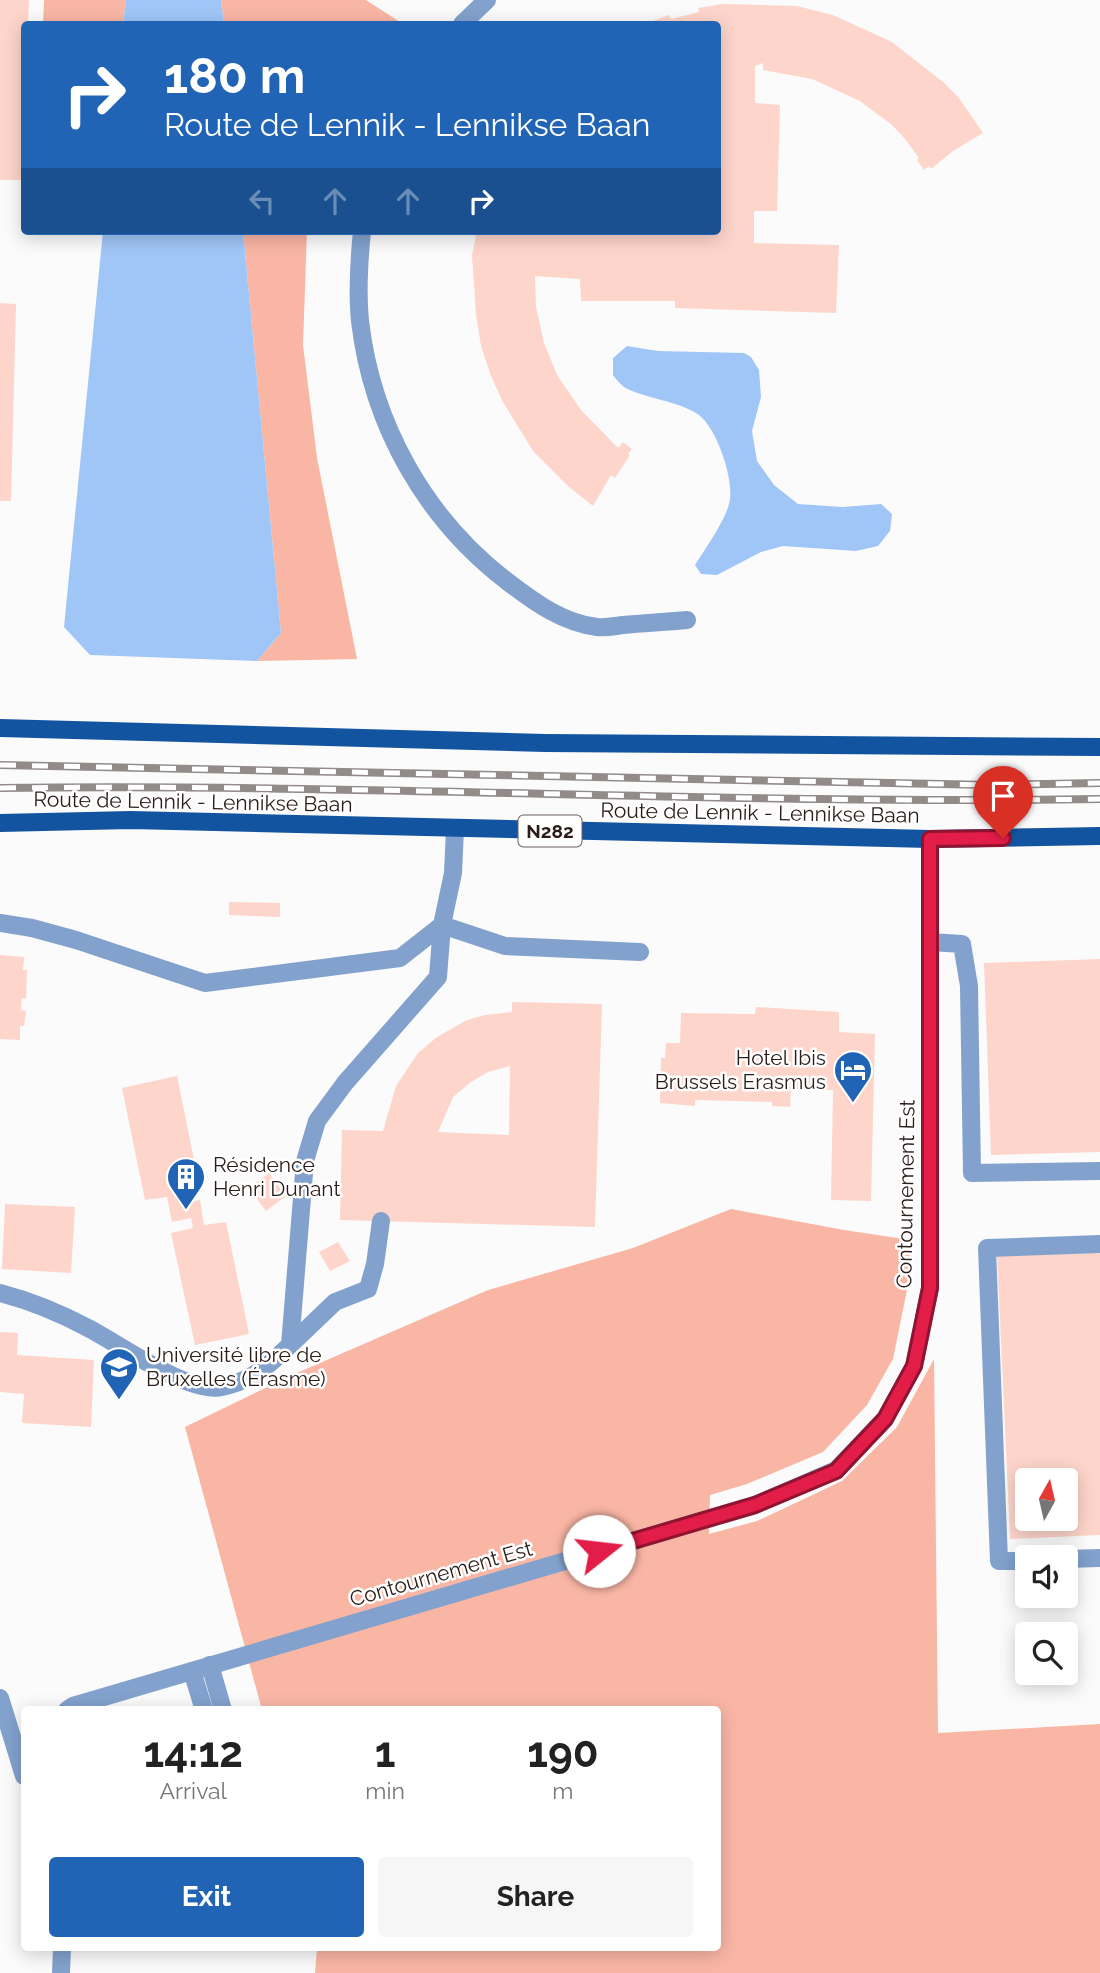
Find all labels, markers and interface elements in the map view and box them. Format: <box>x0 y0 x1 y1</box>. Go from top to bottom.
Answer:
text: 180 m <box>164 47 305 104</box>
icon: right <box>49 49 140 140</box>
text: Route de Lennik - Lennikse Baan <box>164 106 650 143</box>
icon: left <box>243 182 281 220</box>
icon: ahead <box>316 182 354 220</box>
icon: ahead <box>389 182 427 220</box>
icon: right <box>462 182 500 220</box>
pin <box>973 766 1033 838</box>
icon: arrive <box>984 777 1022 815</box>
street label: Route de Lennik - Lennikse Baan <box>33 786 353 817</box>
street label: Route de Lennik - Lennikse Baan <box>600 797 920 828</box>
road number: N282 <box>518 816 582 846</box>
place label: Hotel Ibis Brussels Erasmus <box>655 1045 826 1094</box>
hotel icon: Hotel Ibis Brussels Erasmus <box>832 1049 874 1104</box>
street label: Contournement Est <box>891 1099 920 1289</box>
place label: Résidence Henri Dunant <box>213 1152 341 1201</box>
building icon: Résidence Henri Dunant <box>165 1156 207 1211</box>
place label: Université libre de Bruxelles (Érasme) <box>146 1342 326 1391</box>
school or university icon: Université libre de Bruxelles (Érasme) <box>98 1346 140 1401</box>
north arrow <box>1015 1468 1078 1531</box>
map controls <box>1015 1468 1078 1685</box>
position arrow <box>562 1514 636 1588</box>
street label: Contournement Est <box>347 1535 535 1612</box>
button: sound <box>1015 1545 1078 1608</box>
button: search <box>1015 1622 1078 1685</box>
text: 14:12 <box>143 1728 243 1777</box>
text: 1 <box>375 1728 395 1777</box>
text: 190 <box>527 1728 599 1777</box>
text: Arrival <box>159 1777 227 1804</box>
text: min <box>365 1777 405 1804</box>
text: m <box>552 1777 573 1804</box>
button: Exit <box>49 1857 364 1937</box>
button: Share <box>378 1857 693 1937</box>

